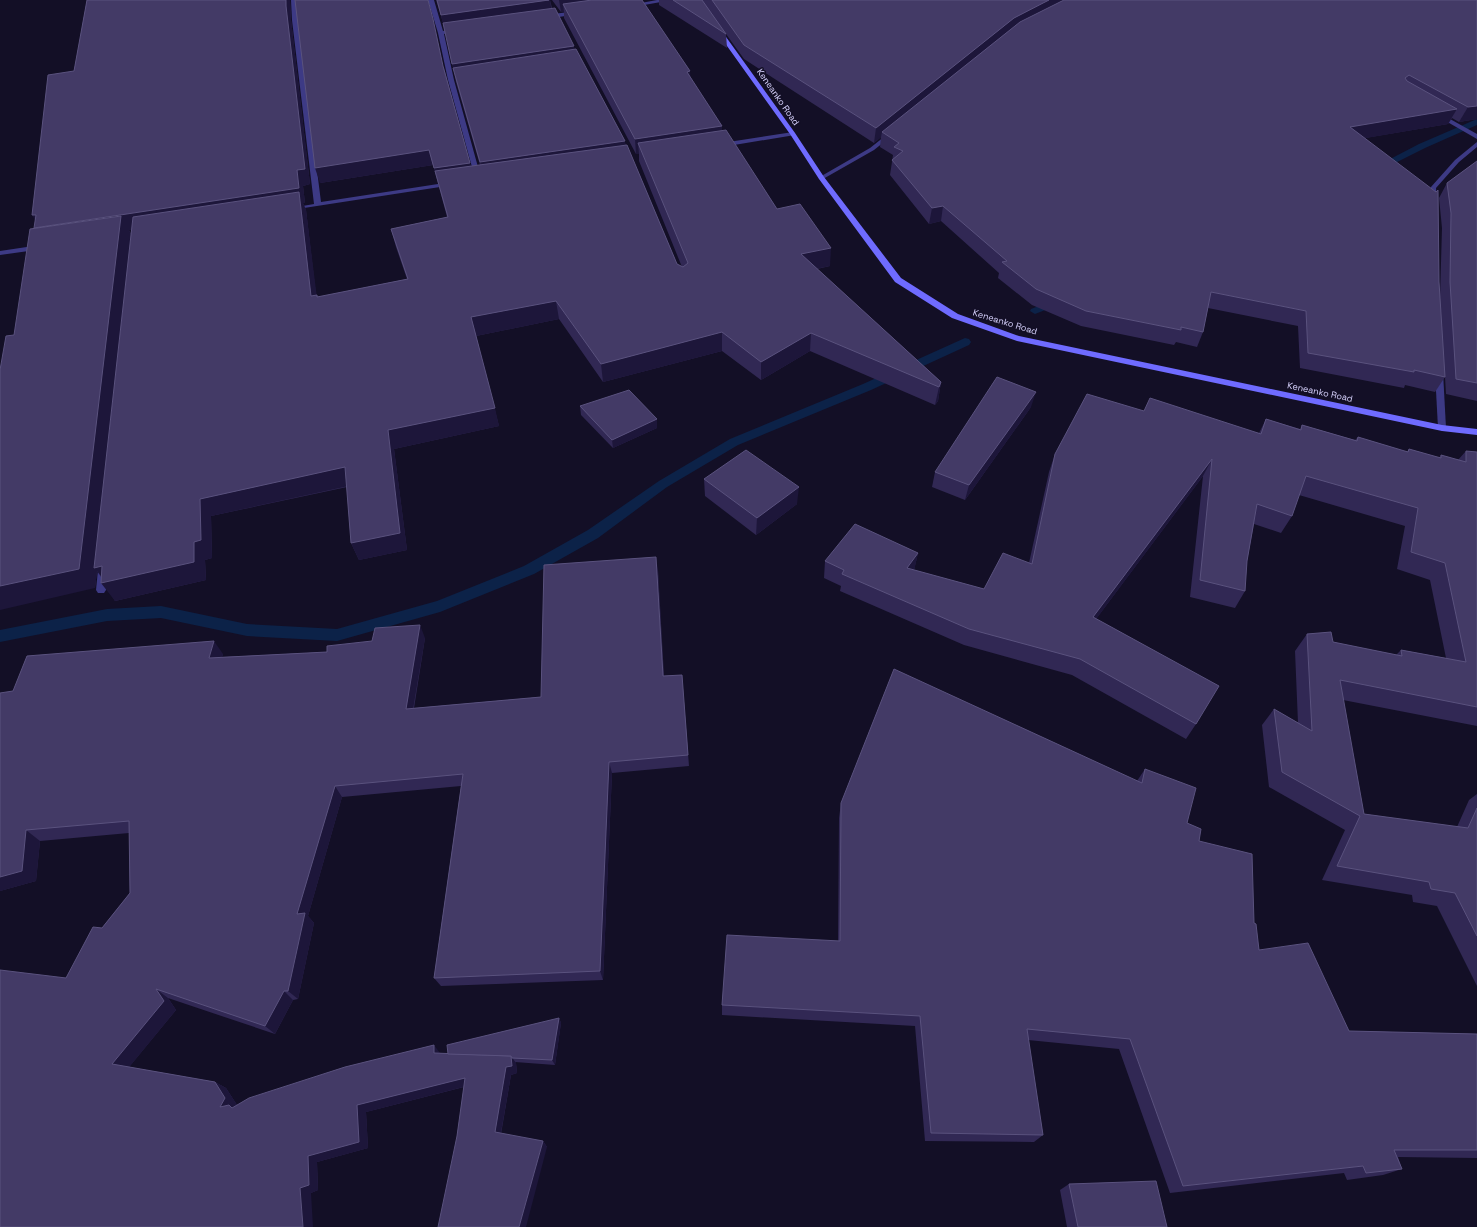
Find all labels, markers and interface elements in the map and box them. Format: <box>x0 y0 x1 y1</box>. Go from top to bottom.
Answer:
street label: Keneanko Road <box>754 66 802 128</box>
street label: Keneanko Road <box>971 307 1039 338</box>
street label: Keneanko Road <box>1286 379 1354 405</box>

